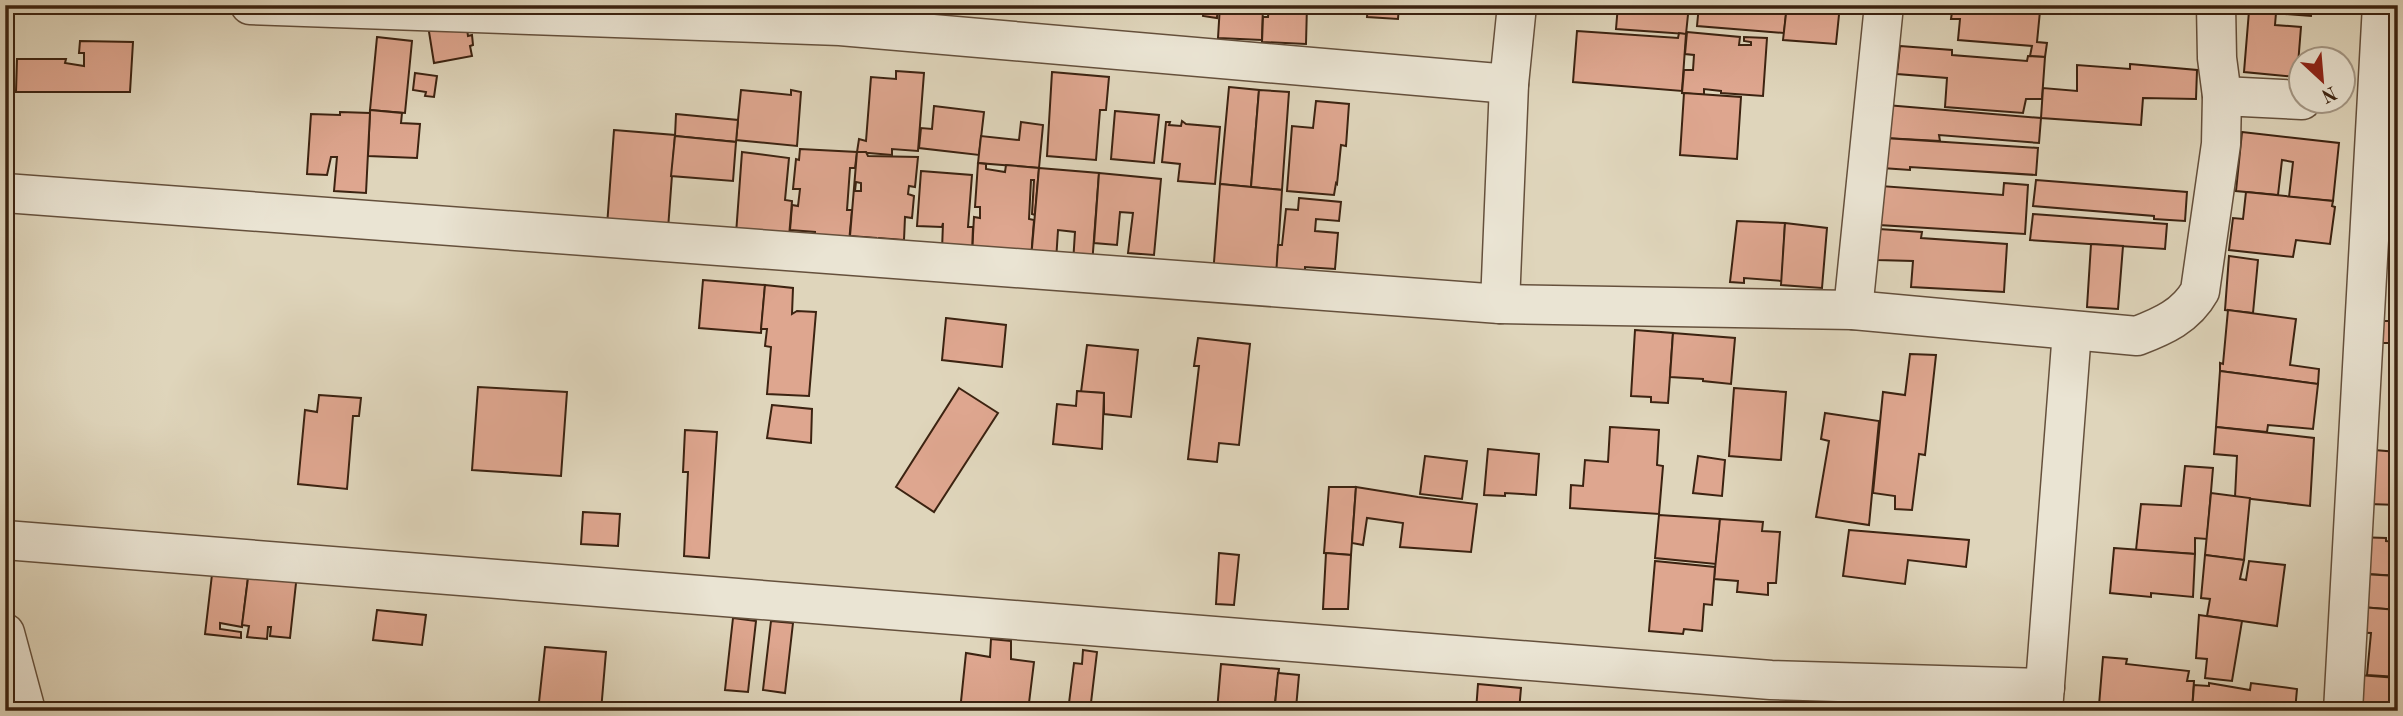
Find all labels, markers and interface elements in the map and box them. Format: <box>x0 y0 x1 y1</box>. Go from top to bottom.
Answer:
north arrow <box>2288 46 2358 116</box>
text: N <box>2317 81 2339 105</box>

